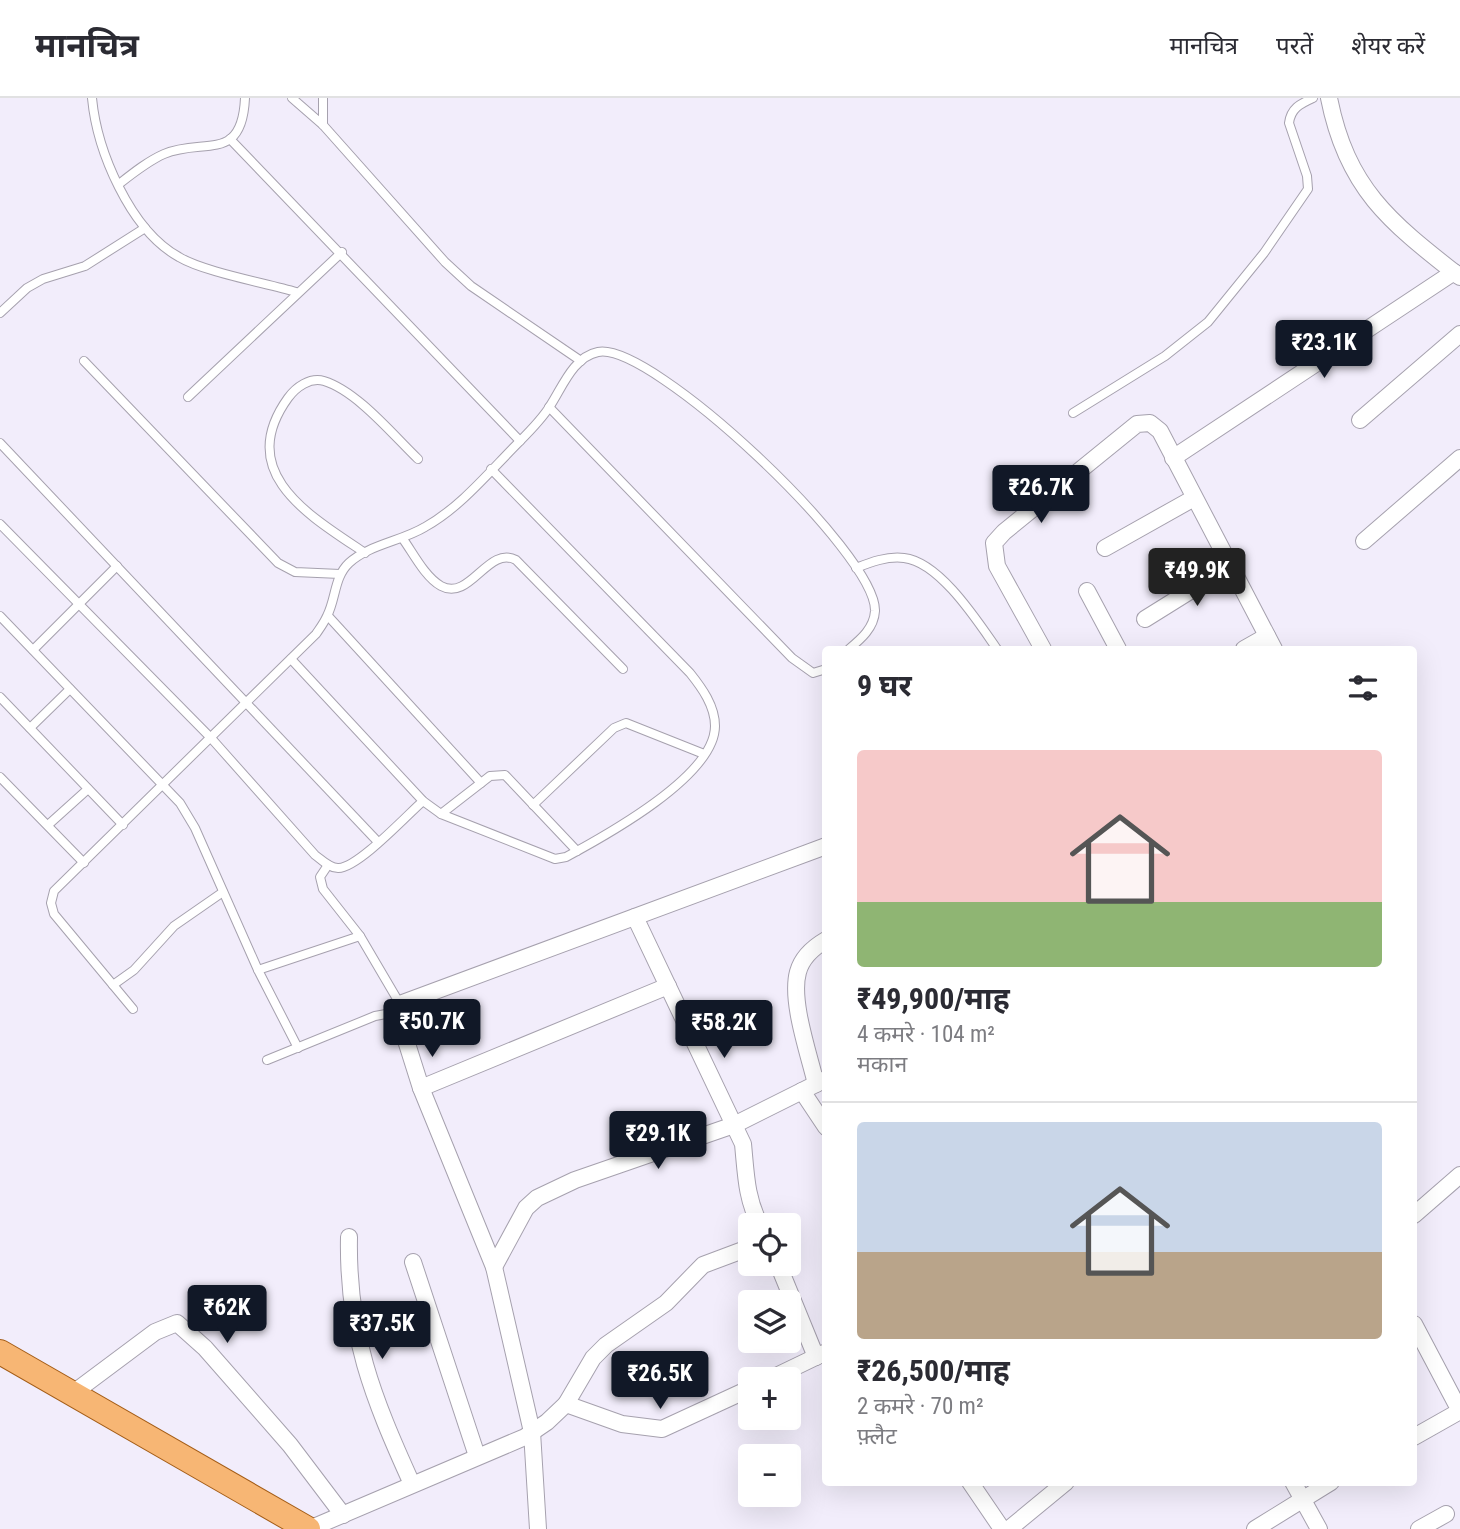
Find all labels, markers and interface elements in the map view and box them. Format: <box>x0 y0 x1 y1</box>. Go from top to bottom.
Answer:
text: मानचित्र <box>35 26 139 65</box>
text: मानचित्र <box>1169 32 1238 60</box>
text: परतें <box>1276 32 1313 60</box>
text: शेयर करें <box>1351 32 1425 60</box>
pin: ₹23.1K <box>1267 320 1381 380</box>
text: ₹23.1K <box>1291 329 1357 356</box>
pin: ₹26.7K <box>984 466 1098 525</box>
text: ₹26.7K <box>1008 474 1074 501</box>
pin: ₹49.9K <box>1140 548 1254 608</box>
text: ₹49.9K <box>1164 557 1230 584</box>
text: 9 घर <box>857 668 912 703</box>
icon: filters <box>1344 669 1382 707</box>
icon: home <box>1057 796 1183 922</box>
text: ₹49,900/माह <box>857 981 1010 1016</box>
pin: ₹50.7K <box>375 1000 489 1059</box>
pin: ₹58.2K <box>667 1000 781 1060</box>
text: ₹50.7K <box>399 1008 465 1035</box>
text: ₹58.2K <box>691 1009 757 1036</box>
text: 4 कमरे · 104 m² <box>857 1021 995 1048</box>
text: मकान <box>857 1051 907 1078</box>
pin: ₹29.1K <box>601 1112 715 1171</box>
text: ₹29.1K <box>625 1120 691 1147</box>
icon: home <box>1057 1168 1183 1294</box>
map controls <box>738 1213 801 1507</box>
button: locate <box>738 1213 801 1276</box>
pin: ₹62K <box>186 1286 268 1345</box>
button: layers <box>738 1290 801 1353</box>
text: ₹62K <box>204 1294 250 1321</box>
pin: ₹37.5K <box>325 1302 439 1361</box>
text: ₹37.5K <box>349 1310 415 1337</box>
pin: ₹26.5K <box>603 1352 717 1411</box>
text: ₹26,500/माह <box>857 1353 1010 1388</box>
text: ₹26.5K <box>627 1360 693 1387</box>
button: + <box>738 1367 801 1430</box>
text: 2 कमरे · 70 m² <box>857 1393 984 1420</box>
text: फ़्लैट <box>857 1423 897 1450</box>
button: − <box>738 1444 801 1507</box>

